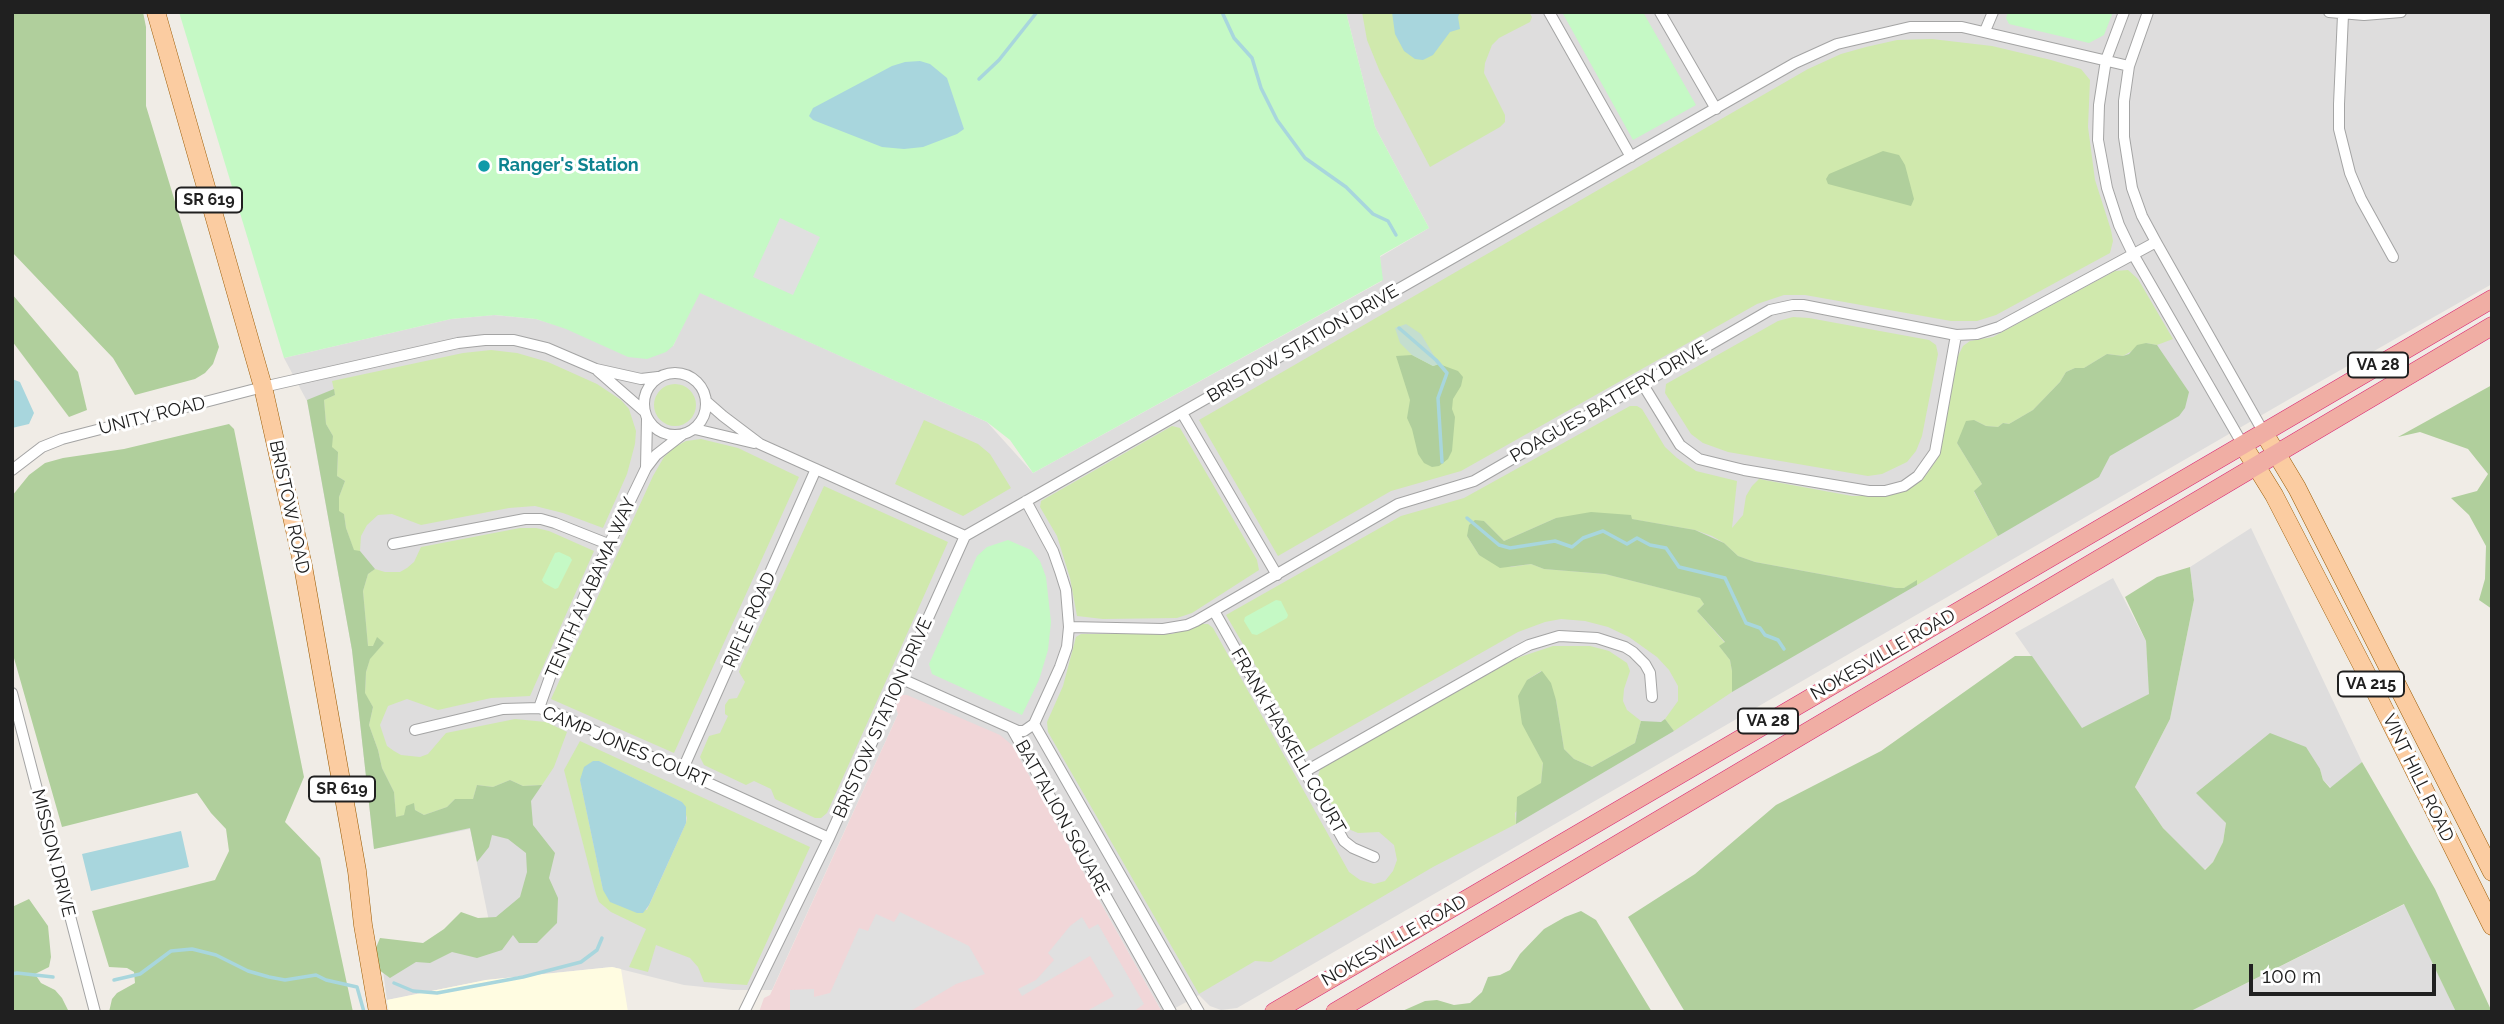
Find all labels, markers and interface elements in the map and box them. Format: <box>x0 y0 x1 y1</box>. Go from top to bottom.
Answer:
place label: Ranger's Station <box>498 155 639 177</box>
marker: Ranger's Station <box>476 158 492 174</box>
road number: SR 619 <box>176 188 242 212</box>
street label: BRISTOW STATION DRIVE <box>1203 280 1403 408</box>
street label: POAGUES BATTERY DRIVE <box>1507 337 1711 467</box>
road number: VA 28 <box>2348 352 2408 378</box>
street label: UNITY ROAD <box>96 392 208 440</box>
street label: BRISTOW ROAD <box>264 438 314 576</box>
street label: TENTH ALABAMA WAY <box>541 494 641 682</box>
street label: RIFLE ROAD <box>719 569 781 671</box>
street label: NOKESVILLE ROAD <box>1807 605 1959 705</box>
street label: BRISTOW STATION DRIVE <box>829 614 937 822</box>
street label: FRANK HASKELL COURT <box>1226 644 1350 838</box>
road number: VA 215 <box>2338 671 2404 696</box>
street label: CAMP JONES COURT <box>539 702 713 792</box>
road number: VA 28 <box>1738 708 1798 734</box>
street label: VINT HILL ROAD <box>2378 711 2458 845</box>
street label: BATTALION SQUARE <box>1010 736 1114 900</box>
road number: SR 619 <box>309 776 375 802</box>
street label: MISSION DRIVE <box>27 787 79 919</box>
street label: NOKESVILLE ROAD <box>1318 891 1470 991</box>
scale bar <box>2252 950 2439 994</box>
text: 100 m <box>2262 963 2321 988</box>

